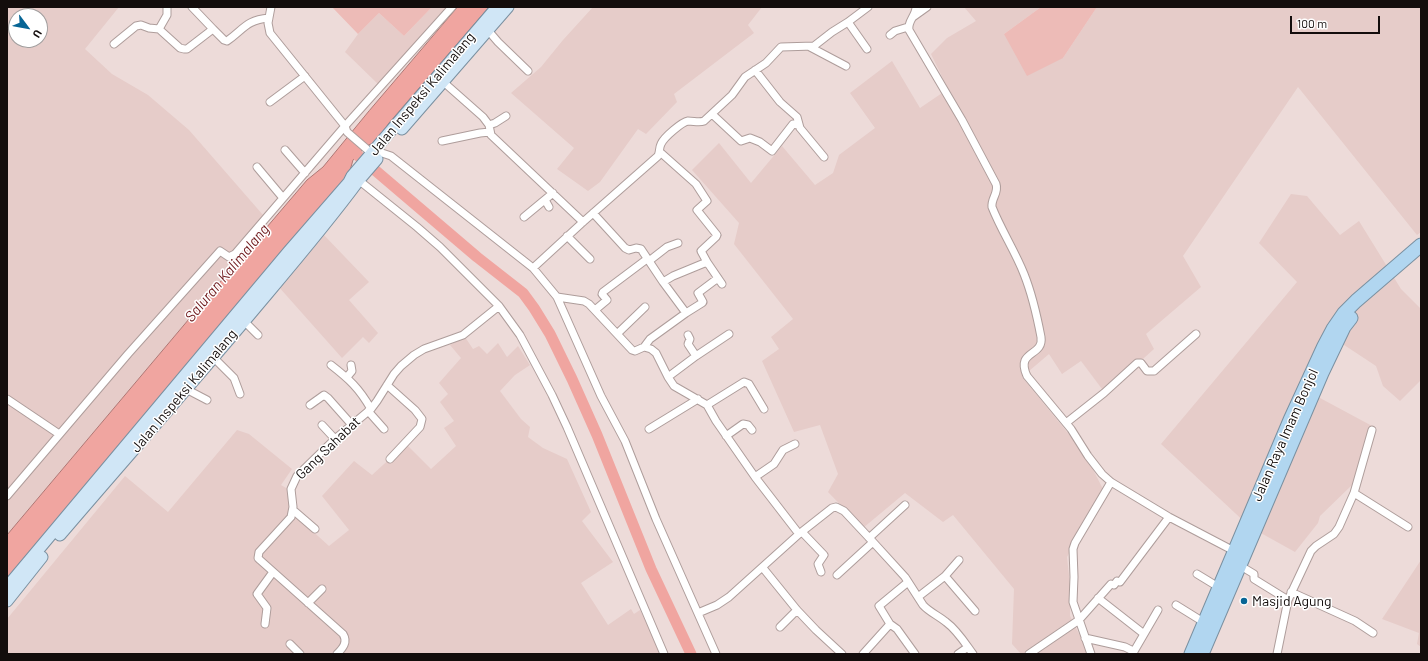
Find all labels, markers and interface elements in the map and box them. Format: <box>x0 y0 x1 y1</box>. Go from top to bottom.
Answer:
north arrow <box>8 8 48 48</box>
scale bar <box>1292 8 1382 34</box>
text: 100 m <box>1297 16 1327 30</box>
text: U <box>30 28 45 40</box>
street label: Jalan Inspeksi Kalimalang <box>366 29 478 159</box>
water label: Saluran Kalimalang <box>181 220 273 326</box>
street label: Jalan Inspeksi Kalimalang <box>128 326 240 456</box>
street label: Jalan Raya Imam Bonjol <box>1248 366 1322 504</box>
street label: Gang Sahabat <box>292 413 364 483</box>
place label: Masjid Agung <box>1252 593 1332 609</box>
marker: Masjid Agung <box>1239 596 1249 606</box>

